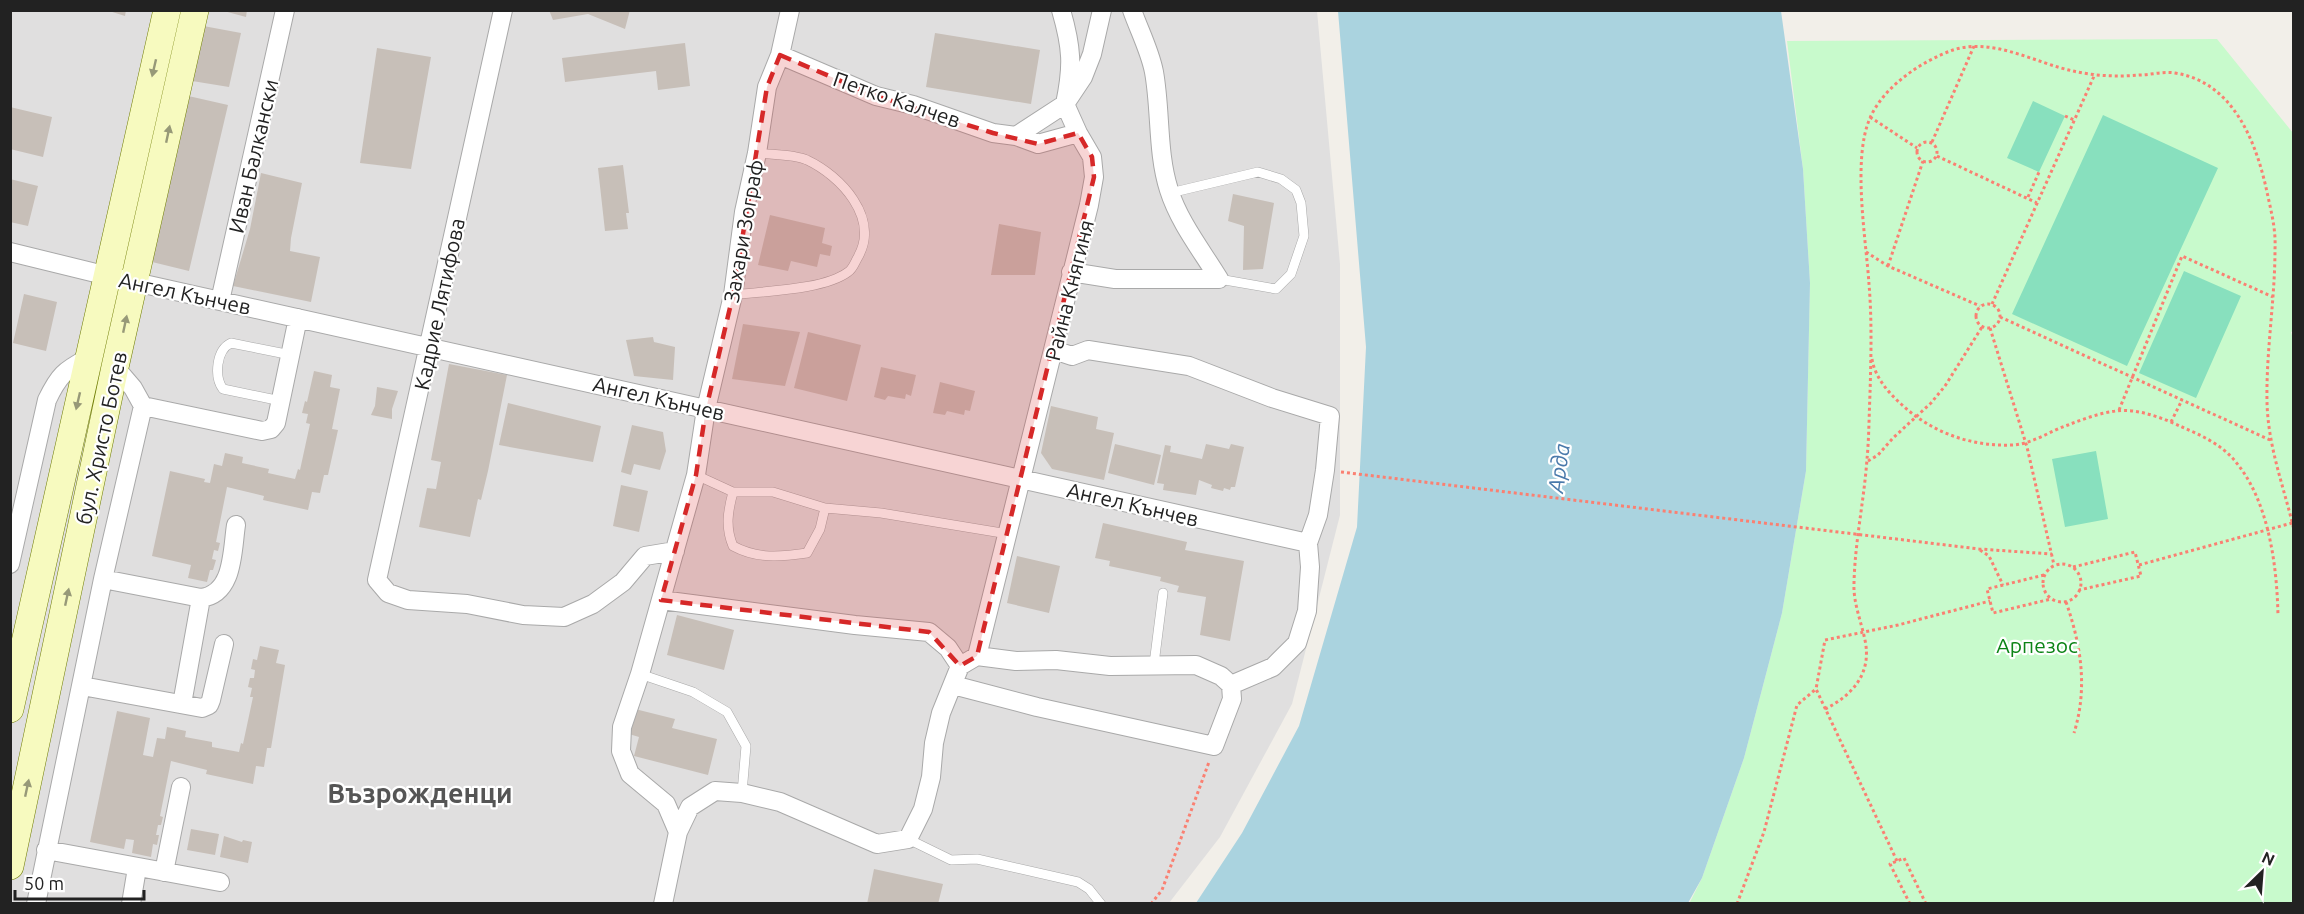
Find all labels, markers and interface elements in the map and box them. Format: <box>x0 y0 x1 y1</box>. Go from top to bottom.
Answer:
one-way arrow <box>149 58 159 77</box>
street label: Петко Калчев <box>830 66 964 132</box>
street label: Иван Балкански <box>224 77 282 235</box>
one-way arrow <box>164 124 173 143</box>
street label: Захари Зограф <box>719 157 767 305</box>
street label: Кадрие Лятифова <box>409 216 469 392</box>
street label: Райна Княгиня <box>1040 217 1098 363</box>
street label: Ангел Кънчев <box>117 267 253 319</box>
one-way arrow <box>121 315 130 334</box>
street label: бул. Христо Ботев <box>71 349 131 527</box>
street label: Ангел Кънчев <box>591 371 727 425</box>
one-way arrow <box>73 392 83 410</box>
water label: Арда <box>1542 442 1574 495</box>
street label: Ангел Кънчев <box>1065 477 1201 531</box>
one-way arrow <box>63 588 72 607</box>
park label: Арпезос <box>1996 633 2078 657</box>
district label: Възрожденци <box>327 778 513 808</box>
one-way arrow <box>23 779 33 798</box>
north arrow <box>2232 842 2292 902</box>
text: N <box>2259 848 2278 869</box>
scale bar <box>15 863 144 901</box>
text: 50 m <box>24 873 64 893</box>

